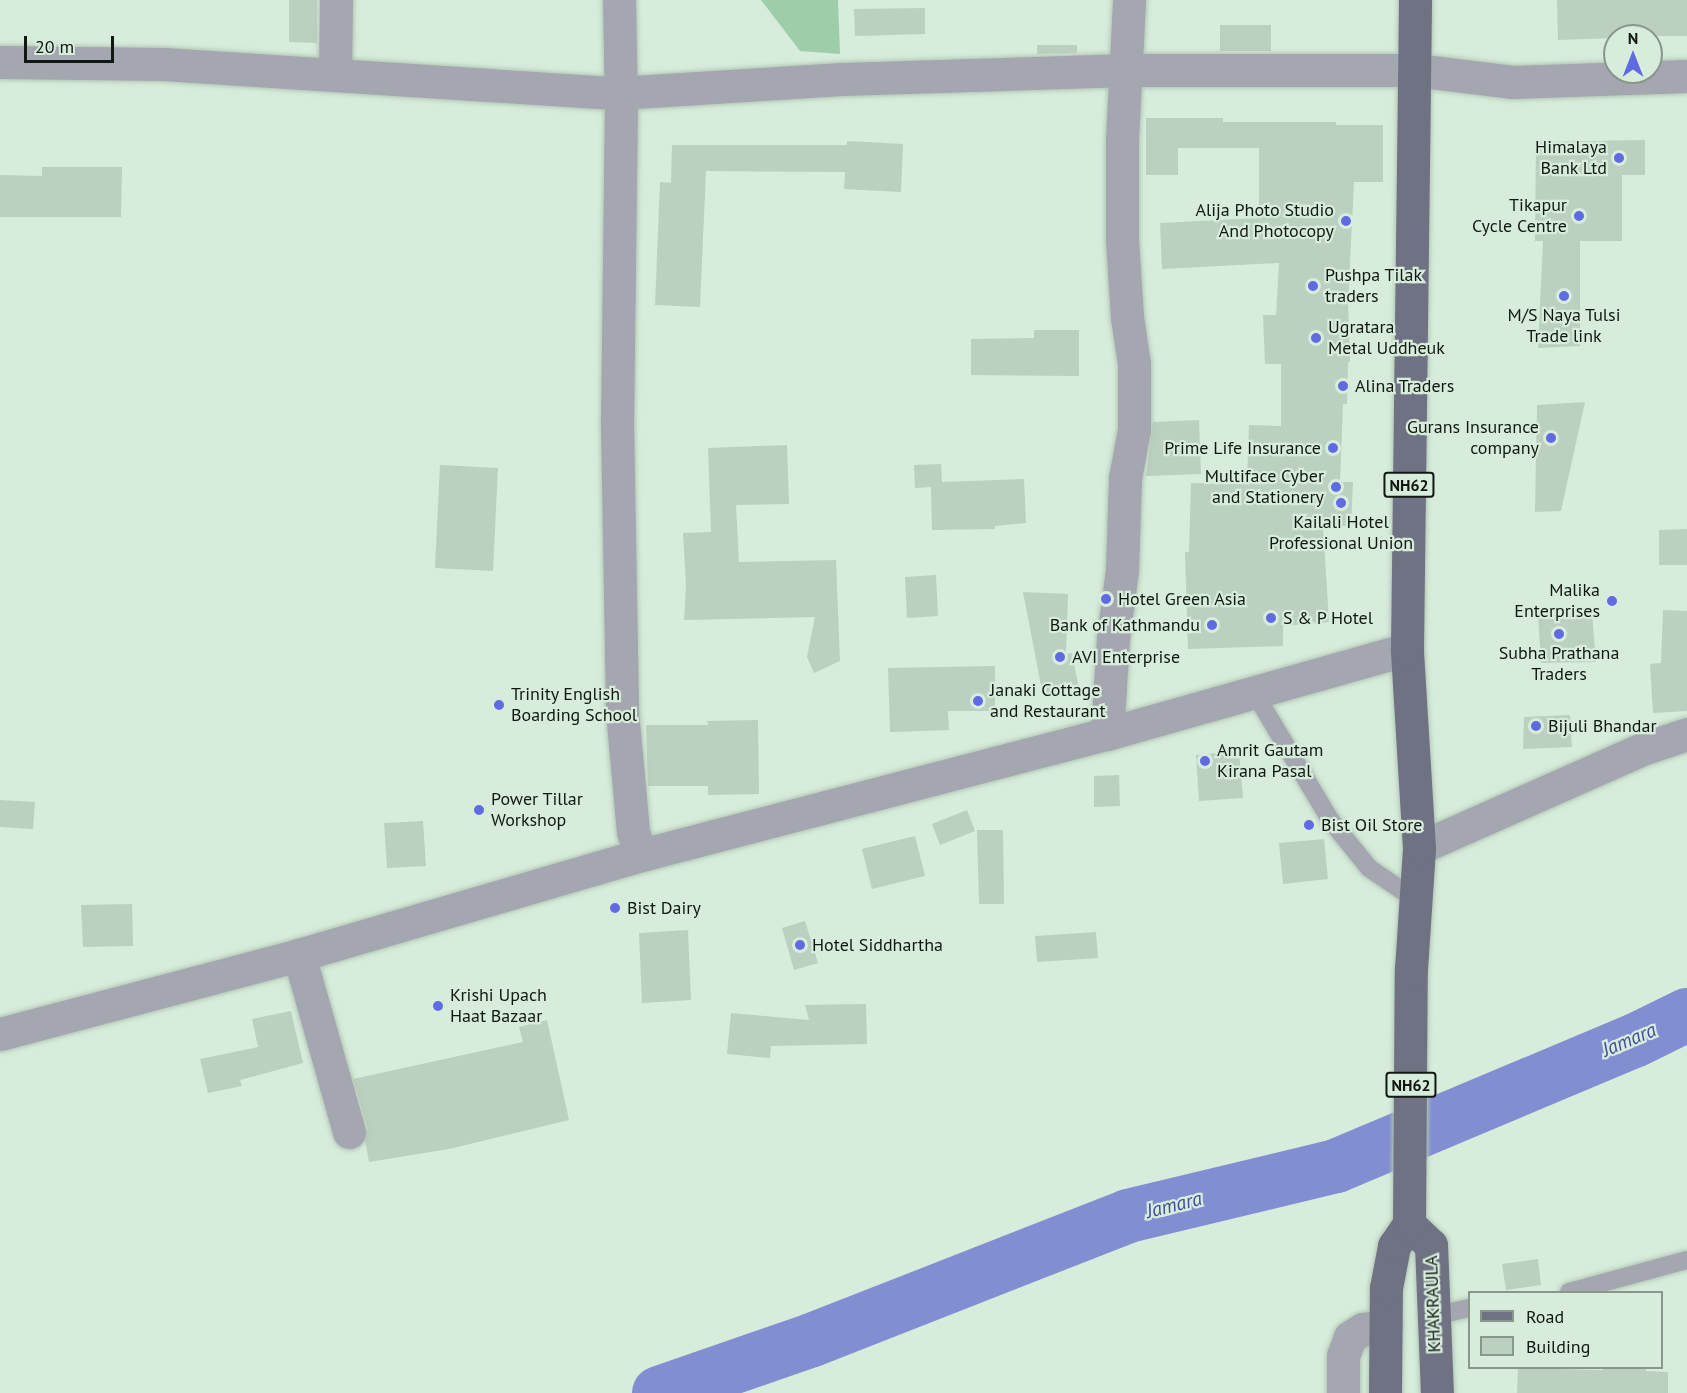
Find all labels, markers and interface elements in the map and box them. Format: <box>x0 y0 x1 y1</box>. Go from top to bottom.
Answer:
scale bar <box>27 24 117 62</box>
north arrow <box>1603 24 1663 84</box>
text: N <box>1628 28 1638 48</box>
text: 20 m <box>35 35 74 58</box>
place label: Himalaya Bank Ltd <box>1535 137 1607 180</box>
marker: Himalaya Bank Ltd <box>1612 151 1626 165</box>
place label: Tikapur Cycle Centre <box>1472 195 1567 238</box>
place label: Alija Photo Studio And Photocopy <box>1195 200 1334 242</box>
marker: Tikapur Cycle Centre <box>1572 209 1586 223</box>
marker: Alija Photo Studio And Photocopy <box>1339 214 1353 228</box>
place label: Pushpa Tilak traders <box>1325 265 1423 308</box>
marker: Pushpa Tilak traders <box>1306 279 1320 293</box>
marker: M/S Naya Tulsi Trade link <box>1557 289 1571 303</box>
place label: M/S Naya Tulsi Trade link <box>1507 305 1621 348</box>
place label: Ugratara Metal Uddheuk <box>1328 317 1445 360</box>
marker: Ugratara Metal Uddheuk <box>1309 331 1323 345</box>
place label: Alina Traders <box>1355 375 1455 397</box>
marker: Alina Traders <box>1336 379 1350 393</box>
place label: Gurans Insurance company <box>1407 417 1539 460</box>
marker: Gurans Insurance company <box>1544 431 1558 445</box>
place label: Prime Life Insurance <box>1164 437 1321 459</box>
marker: Prime Life Insurance <box>1326 441 1340 455</box>
place label: Multiface Cyber and Stationery <box>1205 466 1324 508</box>
road number: NH62 <box>1382 472 1436 498</box>
marker: Multiface Cyber and Stationery <box>1329 480 1343 494</box>
marker: Kailali Hotel Professional Union <box>1334 496 1348 510</box>
place label: Kailali Hotel Professional Union <box>1269 512 1413 554</box>
place label: Malika Enterprises <box>1514 580 1600 622</box>
place label: Hotel Green Asia <box>1118 588 1247 610</box>
marker: Hotel Green Asia <box>1099 592 1113 606</box>
marker: Malika Enterprises <box>1605 594 1619 608</box>
place label: S & P Hotel <box>1283 607 1374 629</box>
marker: S & P Hotel <box>1264 611 1278 625</box>
place label: Bank of Kathmandu <box>1049 614 1200 636</box>
marker: Bank of Kathmandu <box>1205 618 1219 632</box>
marker: Subha Prathana Traders <box>1552 627 1566 641</box>
place label: Subha Prathana Traders <box>1499 643 1619 686</box>
place label: AVI Enterprise <box>1072 646 1180 668</box>
marker: AVI Enterprise <box>1053 650 1067 664</box>
place label: Janaki Cottage and Restaurant <box>990 680 1106 722</box>
place label: Trinity English Boarding School <box>511 684 637 726</box>
marker: Janaki Cottage and Restaurant <box>971 694 985 708</box>
marker: Trinity English Boarding School <box>492 698 506 712</box>
place label: Bijuli Bhandar <box>1548 715 1657 737</box>
marker: Bijuli Bhandar <box>1529 719 1543 733</box>
place label: Amrit Gautam Kirana Pasal <box>1217 740 1323 783</box>
marker: Amrit Gautam Kirana Pasal <box>1198 754 1212 768</box>
place label: Power Tillar Workshop <box>491 789 583 832</box>
marker: Power Tillar Workshop <box>472 803 486 817</box>
place label: Bist Oil Store <box>1321 814 1422 836</box>
marker: Bist Oil Store <box>1302 818 1316 832</box>
place label: Bist Dairy <box>627 897 701 919</box>
marker: Bist Dairy <box>608 901 622 915</box>
place label: Hotel Siddhartha <box>812 934 943 956</box>
marker: Hotel Siddhartha <box>793 938 807 952</box>
place label: Krishi Upach Haat Bazaar <box>450 985 547 1028</box>
marker: Krishi Upach Haat Bazaar <box>431 999 445 1013</box>
water label: Jamara <box>1598 1018 1660 1062</box>
road number: NH62 <box>1384 1072 1438 1098</box>
water label: Jamara <box>1144 1187 1204 1223</box>
street label: KHAKRAULA <box>1421 1255 1445 1353</box>
legend <box>1468 1291 1663 1369</box>
text: Road <box>1526 1305 1564 1328</box>
text: Building <box>1526 1335 1590 1358</box>

